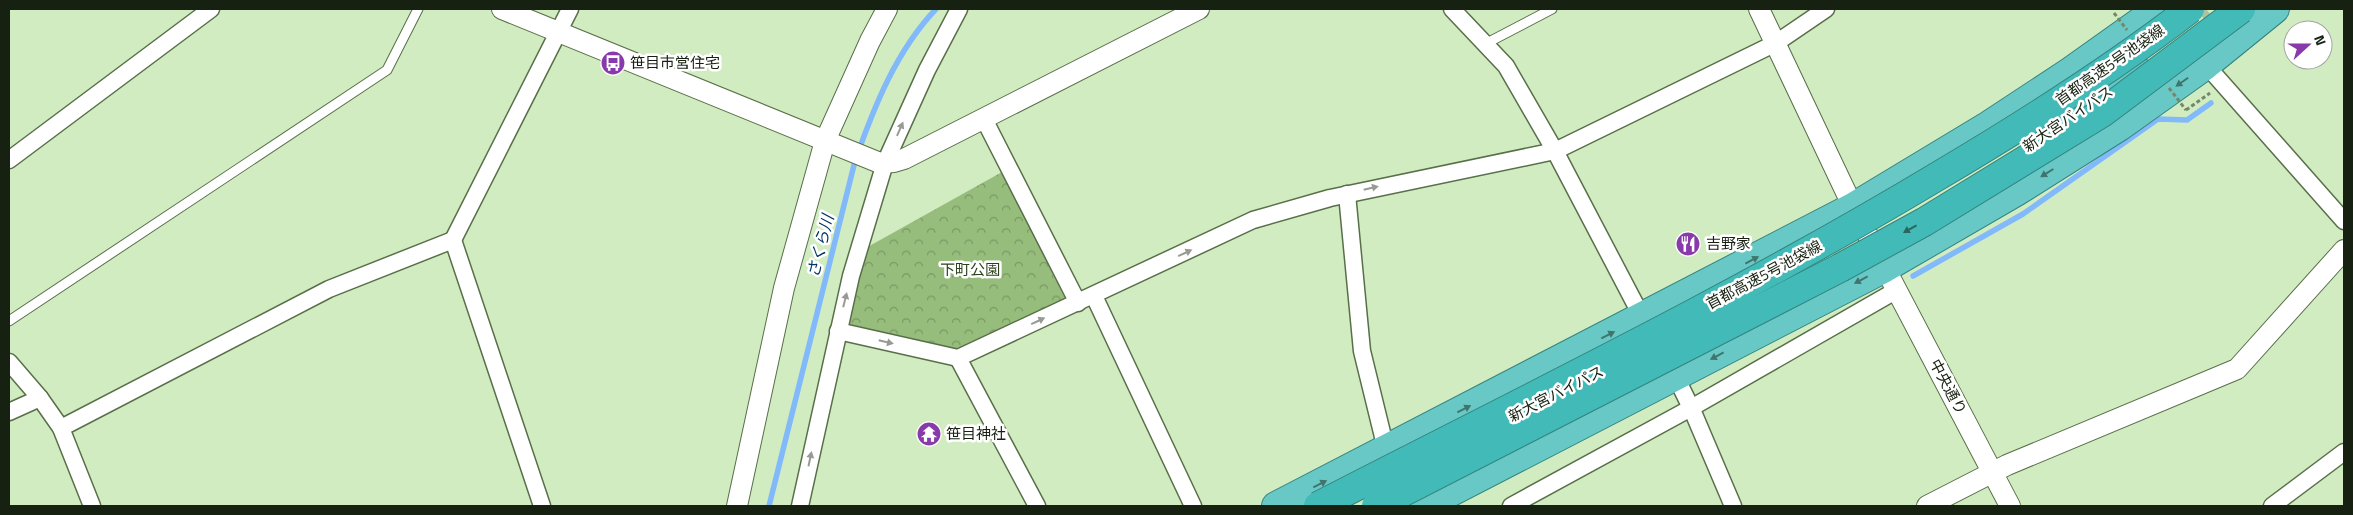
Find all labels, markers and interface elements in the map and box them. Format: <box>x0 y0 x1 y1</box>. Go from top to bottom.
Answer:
street label: 首都高速5号池袋線 <box>2051 18 2169 111</box>
north arrow <box>2283 20 2333 70</box>
text: N <box>2309 32 2332 48</box>
bus stop icon: 笹目市営住宅 <box>600 50 626 76</box>
place label: 笹目市営住宅 <box>630 51 720 74</box>
one-way arrow <box>2175 77 2189 87</box>
street label: 新大宮バイパス <box>2018 80 2118 157</box>
one-way arrow <box>897 122 905 136</box>
one-way arrow <box>2040 168 2054 177</box>
one-way arrow <box>1364 184 1379 192</box>
water label: さくら川 <box>801 210 840 280</box>
one-way arrow <box>1903 225 1917 234</box>
restaurant icon: 吉野家 <box>1675 231 1701 257</box>
place label: 吉野家 <box>1706 232 1751 255</box>
street label: 首都高速5号池袋線 <box>1702 234 1826 315</box>
one-way arrow <box>1178 248 1193 257</box>
one-way arrow <box>1746 255 1759 264</box>
park label: 下町公園 <box>940 258 1000 281</box>
one-way arrow <box>1854 276 1868 284</box>
one-way arrow <box>841 293 849 308</box>
one-way arrow <box>1031 317 1045 325</box>
one-way arrow <box>1601 331 1615 339</box>
one-way arrow <box>878 338 894 346</box>
one-way arrow <box>1710 352 1724 360</box>
street label: 中央通り <box>1924 355 1973 419</box>
street label: 新大宮バイパス <box>1504 360 1608 428</box>
one-way arrow <box>1457 405 1471 413</box>
temple icon: 笹目神社 <box>916 421 942 447</box>
place label: 笹目神社 <box>946 422 1006 445</box>
one-way arrow <box>806 451 814 466</box>
one-way arrow <box>1312 480 1327 488</box>

